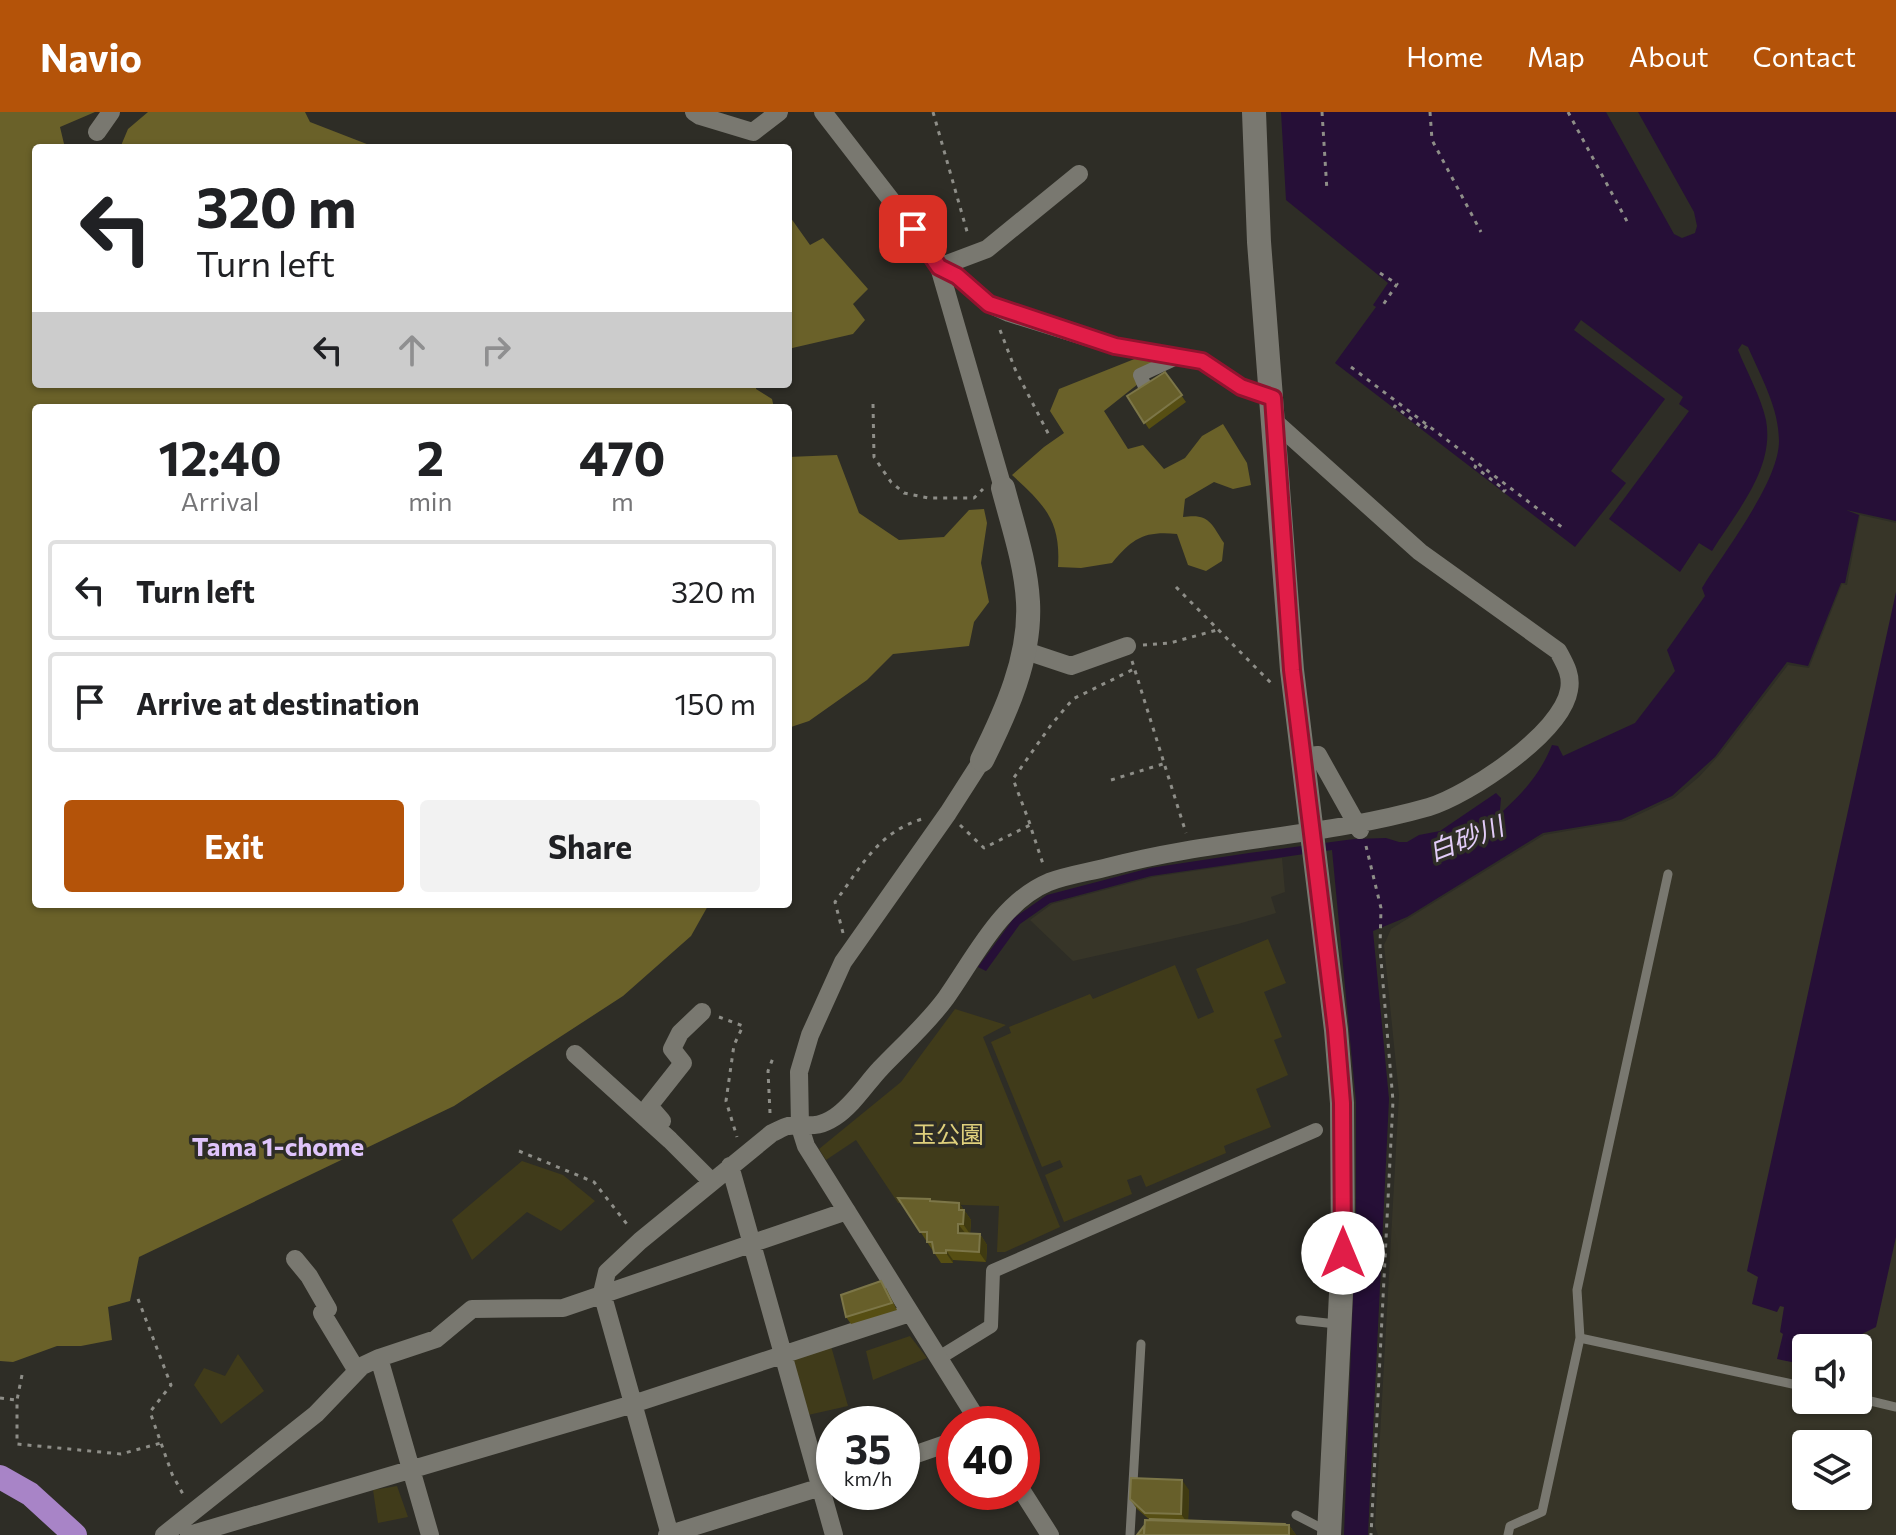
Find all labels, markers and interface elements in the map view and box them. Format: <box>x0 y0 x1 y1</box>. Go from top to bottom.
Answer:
text: Navio <box>40 33 142 80</box>
text: Home <box>1406 39 1483 73</box>
text: Map <box>1527 39 1585 73</box>
text: About <box>1629 39 1709 73</box>
text: Contact <box>1753 39 1856 73</box>
text: 320 m <box>196 171 357 240</box>
icon: left <box>64 176 168 280</box>
pin <box>879 195 947 263</box>
icon: arrive <box>891 207 935 251</box>
text: Turn left <box>196 240 335 284</box>
icon: left <box>306 328 350 372</box>
icon: ahead <box>390 328 434 372</box>
icon: right <box>474 328 518 372</box>
text: 12:40 <box>159 427 282 486</box>
text: 2 <box>417 427 444 486</box>
text: 470 <box>579 427 665 486</box>
text: Arrival <box>181 485 259 516</box>
text: min <box>408 485 452 516</box>
text: m <box>611 485 634 516</box>
icon: left <box>68 568 112 612</box>
text: Turn left <box>136 572 255 609</box>
text: 320 m <box>671 572 756 609</box>
icon: arrive <box>68 680 112 724</box>
text: Arrive at destination <box>136 684 420 721</box>
text: 150 m <box>674 684 756 721</box>
button: Exit <box>64 800 404 892</box>
button: Share <box>420 800 760 892</box>
water label: 白砂川 <box>1423 808 1510 866</box>
park label: 玉公園 <box>912 1119 984 1148</box>
district label: Tama 1-chome <box>192 1130 364 1161</box>
position arrow <box>1301 1211 1385 1295</box>
map controls <box>1792 1334 1872 1510</box>
button: sound <box>1792 1334 1872 1414</box>
speed limit sign: 40 <box>936 1406 1040 1510</box>
text: 35 <box>845 1423 891 1472</box>
button: layers <box>1792 1430 1872 1510</box>
text: km/h <box>844 1466 892 1490</box>

